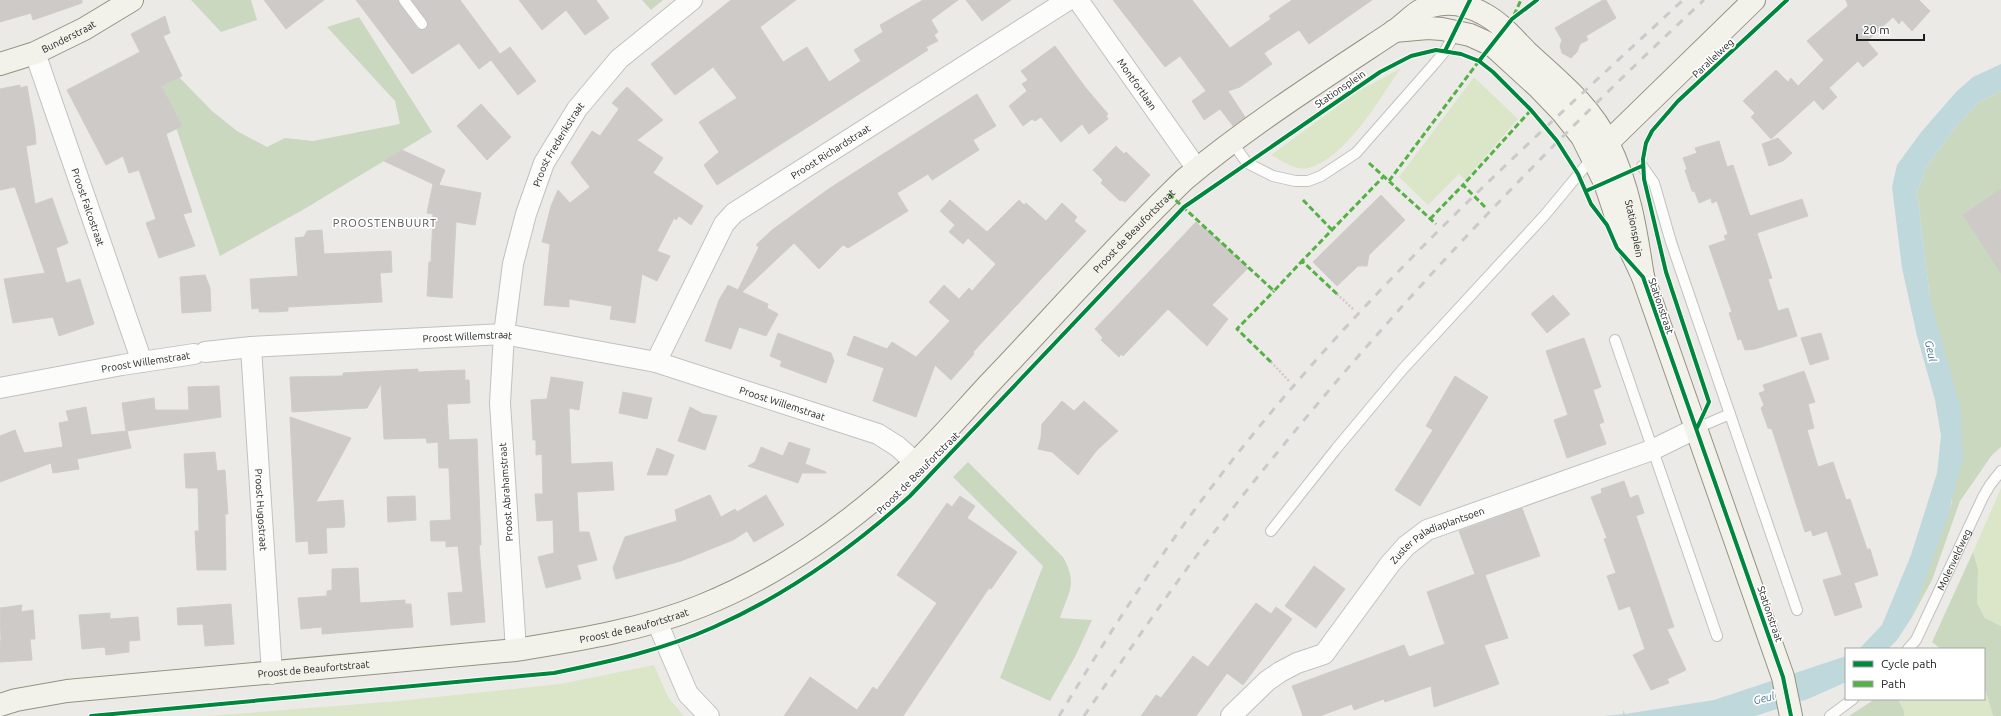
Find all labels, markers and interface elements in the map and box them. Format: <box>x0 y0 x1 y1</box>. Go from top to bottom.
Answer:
scale bar <box>1857 16 1924 42</box>
street label: Bunderstraat <box>39 18 97 55</box>
text: 20 m <box>1863 23 1890 36</box>
street label: Parallelweg <box>1690 36 1736 80</box>
street label: Montfortlaan <box>1115 56 1159 112</box>
street label: Stationsplein <box>1313 68 1367 110</box>
street label: Proost Frederikstraat <box>531 100 586 188</box>
street label: Proost Richardstraat <box>789 122 872 181</box>
street label: Proost Falcostraat <box>70 167 107 247</box>
street label: Proost de Beaufortstraat <box>1091 187 1177 275</box>
street label: Stationsplein <box>1623 198 1645 258</box>
district label: PROOSTENBUURT <box>333 217 437 229</box>
street label: Stationstraat <box>1646 277 1676 335</box>
street label: Proost Willemstraat <box>422 328 513 344</box>
water label: Geul <box>1923 339 1939 363</box>
street label: Proost Willemstraat <box>100 349 191 374</box>
street label: Proost Willemstraat <box>738 384 827 422</box>
street label: Proost de Beaufortstraat <box>875 429 962 516</box>
street label: Proost Abrahamstraat <box>497 442 515 542</box>
street label: Proost Hugostraat <box>253 468 270 551</box>
street label: Zuster Paladiaplantsoen <box>1388 505 1486 566</box>
street label: Molenveldweg <box>1935 527 1973 592</box>
street label: Stationstraat <box>1755 585 1785 643</box>
street label: Proost de Beaufortstraat <box>579 606 690 645</box>
legend <box>1845 648 1985 700</box>
text: Cycle path <box>1881 657 1937 670</box>
street label: Proost de Beaufortstraat <box>257 658 370 679</box>
text: Path <box>1881 677 1906 690</box>
water label: Geul <box>1752 690 1776 706</box>

